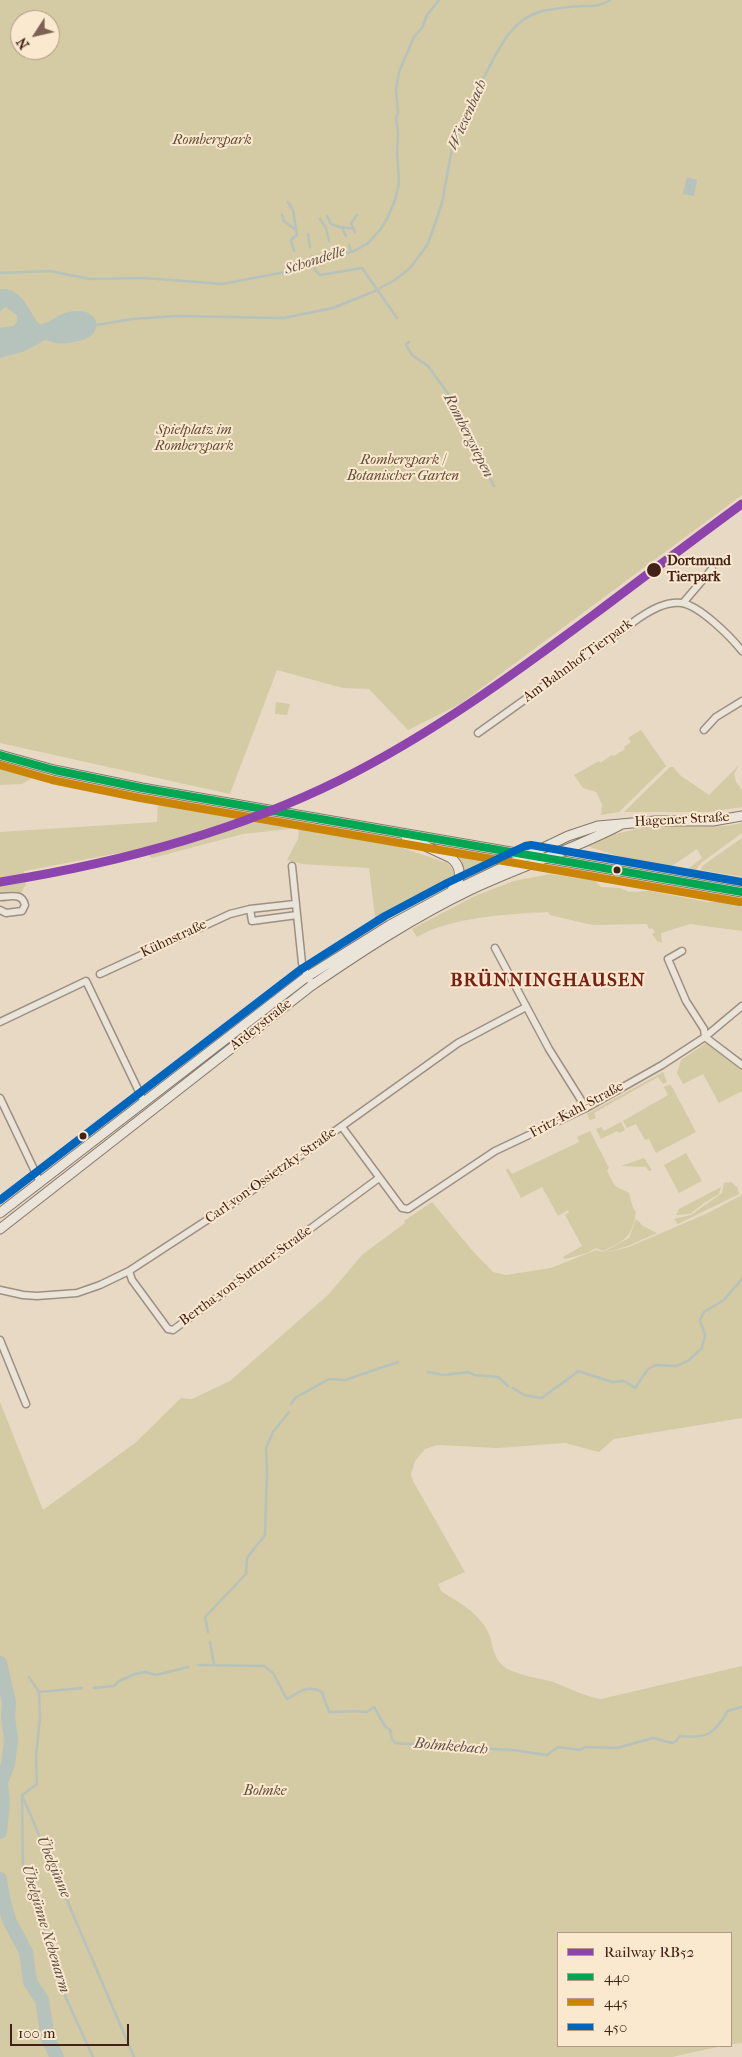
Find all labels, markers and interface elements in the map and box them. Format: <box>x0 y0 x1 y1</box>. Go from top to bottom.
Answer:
north arrow <box>10 10 60 60</box>
text: N <box>13 34 33 53</box>
water label: Wiesenbach <box>444 77 492 153</box>
park label: Rombergpark <box>172 133 252 149</box>
water label: Schondelle <box>282 243 348 279</box>
water label: Rombergsiepen <box>439 391 497 481</box>
park label: Spielplatz im Rombergpark <box>154 423 234 456</box>
park label: Rombergpark / Botanischer Garten <box>347 453 459 486</box>
place label: Dortmund Tierpark <box>667 554 731 586</box>
marker: Dortmund Tierpark <box>645 561 663 579</box>
street label: Am Bahnhof Tierpark <box>520 616 636 706</box>
street label: Hagener Straße <box>634 809 730 831</box>
unlabelled marker <box>612 865 622 875</box>
street label: Kühnstraße <box>138 916 210 962</box>
district label: BRÜNNINGHAUSEN <box>448 970 648 992</box>
street label: Ardeystraße <box>227 996 295 1054</box>
street label: Fritz-Kahl-Straße <box>527 1078 627 1142</box>
street label: Carl-von-Ossietzky-Straße <box>202 1124 340 1228</box>
unlabelled marker <box>78 1131 88 1141</box>
street label: Bertha-von-Suttner-Straße <box>177 1222 315 1330</box>
water label: Bolmkebach <box>413 1735 489 1759</box>
park label: Bolmke <box>244 1784 286 1800</box>
water label: Übelgünne <box>32 1833 74 1901</box>
water label: Übelgünne Nebenarm <box>17 1863 73 1995</box>
legend <box>557 1932 732 2047</box>
text: Railway RB52 <box>604 1943 694 1961</box>
text: 440 <box>604 1968 630 1986</box>
text: 445 <box>604 1993 628 2011</box>
scale bar <box>12 2014 131 2046</box>
text: 450 <box>604 2018 627 2036</box>
text: 100 m <box>18 2024 56 2042</box>

